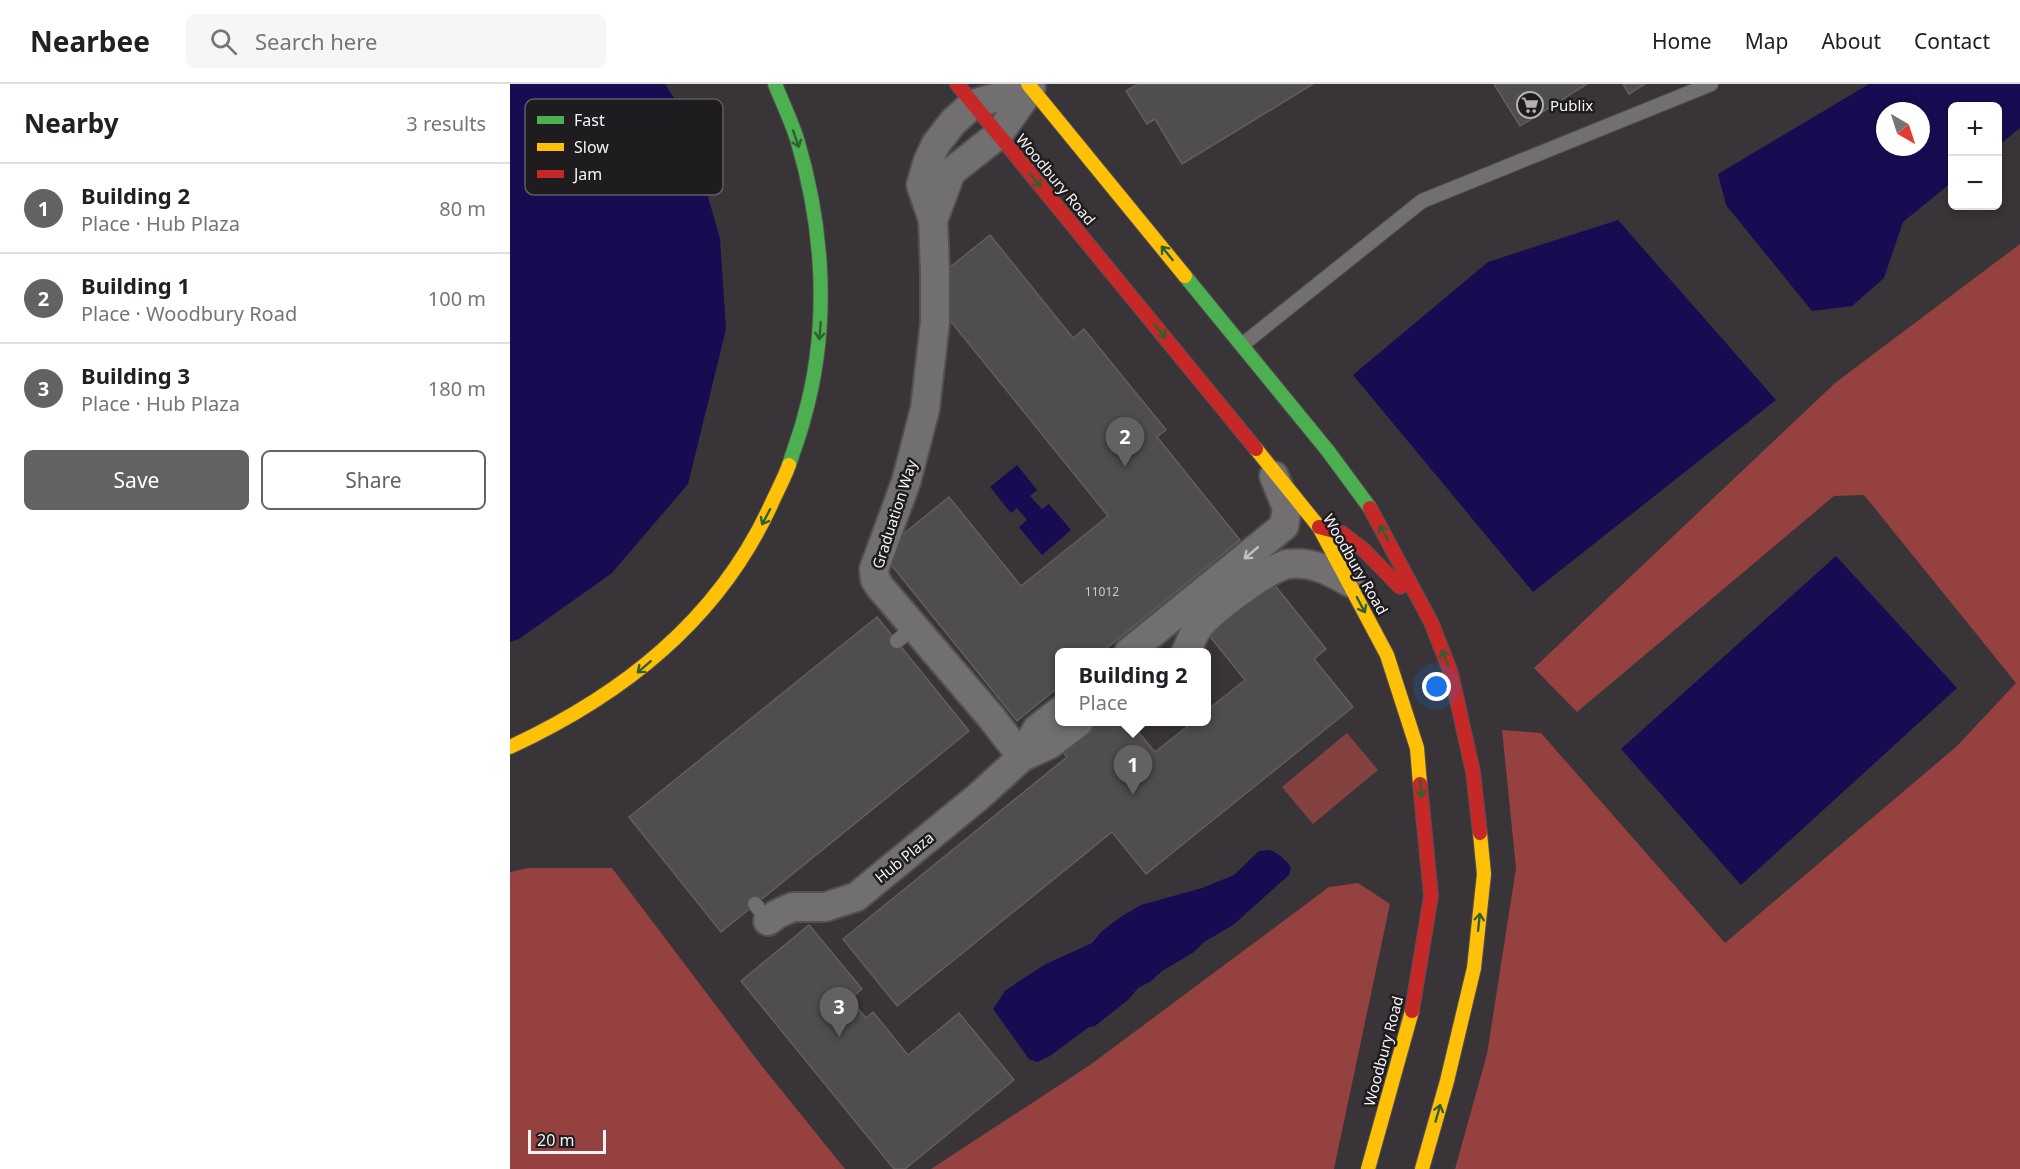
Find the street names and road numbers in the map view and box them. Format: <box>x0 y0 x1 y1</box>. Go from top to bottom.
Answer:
street label: Woodbury Road <box>1012 129 1100 229</box>
street label: Graduation Way <box>867 457 921 571</box>
street label: Woodbury Road <box>1319 510 1393 618</box>
street label: Hub Plaza <box>870 827 938 887</box>
street label: Woodbury Road <box>1359 994 1407 1108</box>

